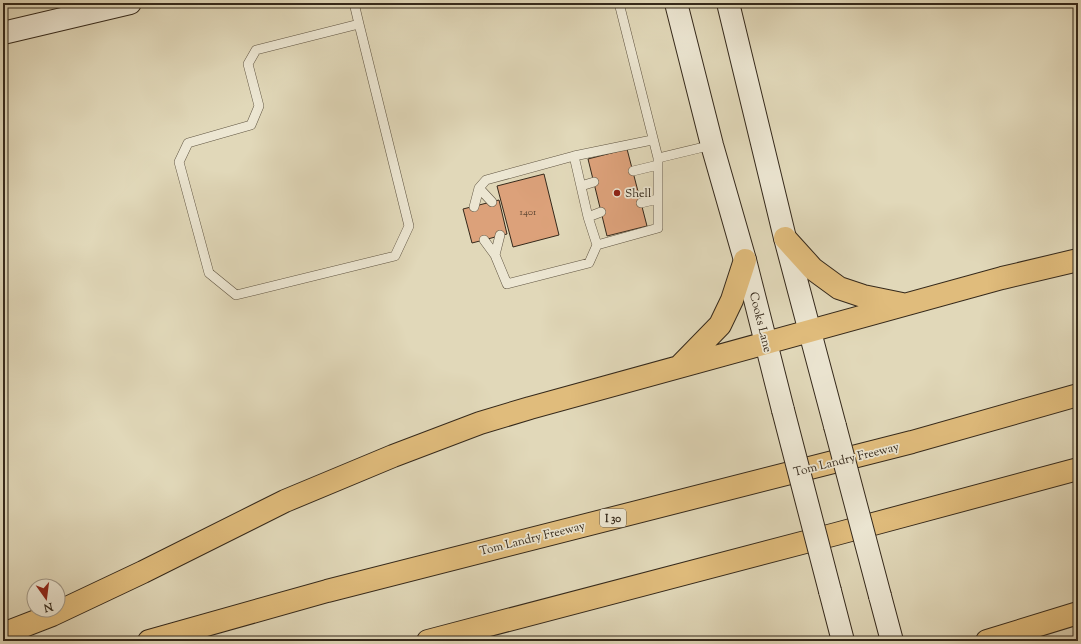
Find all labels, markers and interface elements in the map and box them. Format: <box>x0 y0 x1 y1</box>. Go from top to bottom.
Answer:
place label: Shell <box>625 185 652 203</box>
marker: Shell <box>612 188 622 198</box>
house number: 1401 <box>520 205 537 220</box>
street label: Cooks Lane <box>744 290 776 355</box>
street label: Tom Landry Freeway <box>792 438 901 482</box>
road number: I 30 <box>600 509 626 527</box>
street label: Tom Landry Freeway <box>478 517 587 561</box>
north arrow <box>26 578 66 618</box>
text: N <box>42 598 55 616</box>

